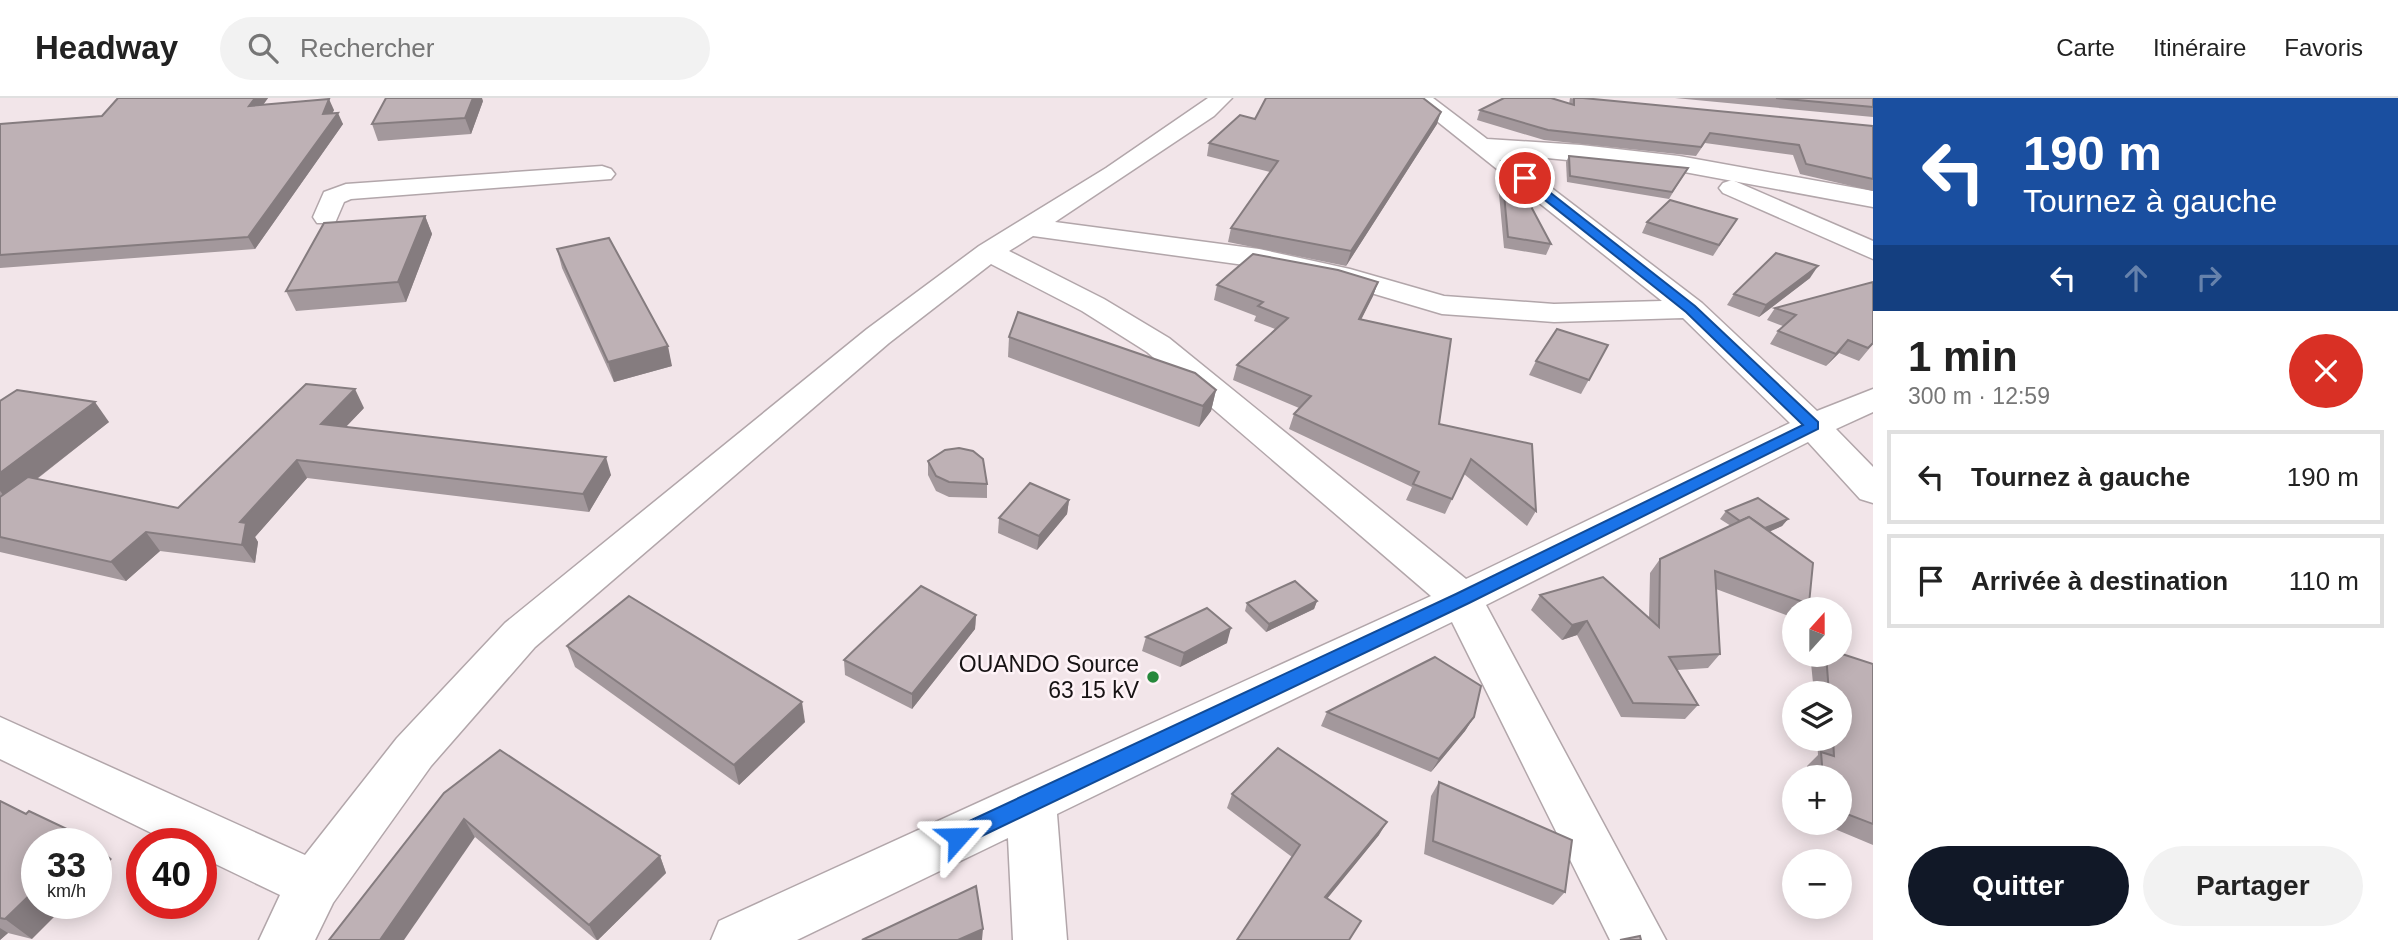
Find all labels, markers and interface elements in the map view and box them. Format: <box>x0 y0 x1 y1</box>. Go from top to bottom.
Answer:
search box <box>220 17 710 80</box>
text: Headway <box>35 29 178 66</box>
icon: search <box>244 29 282 67</box>
text: Rechercher <box>300 33 434 63</box>
text: Carte <box>2056 34 2115 61</box>
text: Itinéraire <box>2153 34 2246 61</box>
text: Favoris <box>2284 34 2363 61</box>
icon: left <box>1908 126 1999 217</box>
text: 190 m <box>2023 126 2162 180</box>
pin <box>1495 148 1555 208</box>
icon: arrive <box>1506 159 1544 197</box>
text: Tournez à gauche <box>2023 183 2277 219</box>
icon: left <box>2044 259 2082 297</box>
icon: ahead <box>2117 259 2155 297</box>
icon: right <box>2190 259 2228 297</box>
text: 1 min <box>1908 333 2018 380</box>
button: close <box>2289 334 2363 408</box>
text: 300 m · 12:59 <box>1908 383 2050 409</box>
icon: left <box>1912 458 1950 496</box>
text: Tournez à gauche <box>1971 462 2190 492</box>
text: 190 m <box>2287 462 2359 492</box>
icon: arrive <box>1912 562 1950 600</box>
text: Arrivée à destination <box>1971 566 2228 596</box>
text: 110 m <box>2289 566 2359 596</box>
north arrow <box>1782 597 1852 667</box>
map controls <box>1782 597 1852 919</box>
place label: OUANDO Source 63 15 kV <box>959 651 1140 703</box>
marker: OUANDO Source 63 15 kV <box>1145 669 1161 685</box>
button: layers <box>1782 681 1852 751</box>
button: + <box>1782 765 1852 835</box>
position arrow <box>921 800 995 874</box>
speed limit sign: 40 <box>126 828 217 919</box>
text: 33 <box>47 845 86 884</box>
button: Quitter <box>1908 846 2129 926</box>
button: Partager <box>2143 846 2363 926</box>
button: − <box>1782 849 1852 919</box>
text: km/h <box>47 881 86 901</box>

